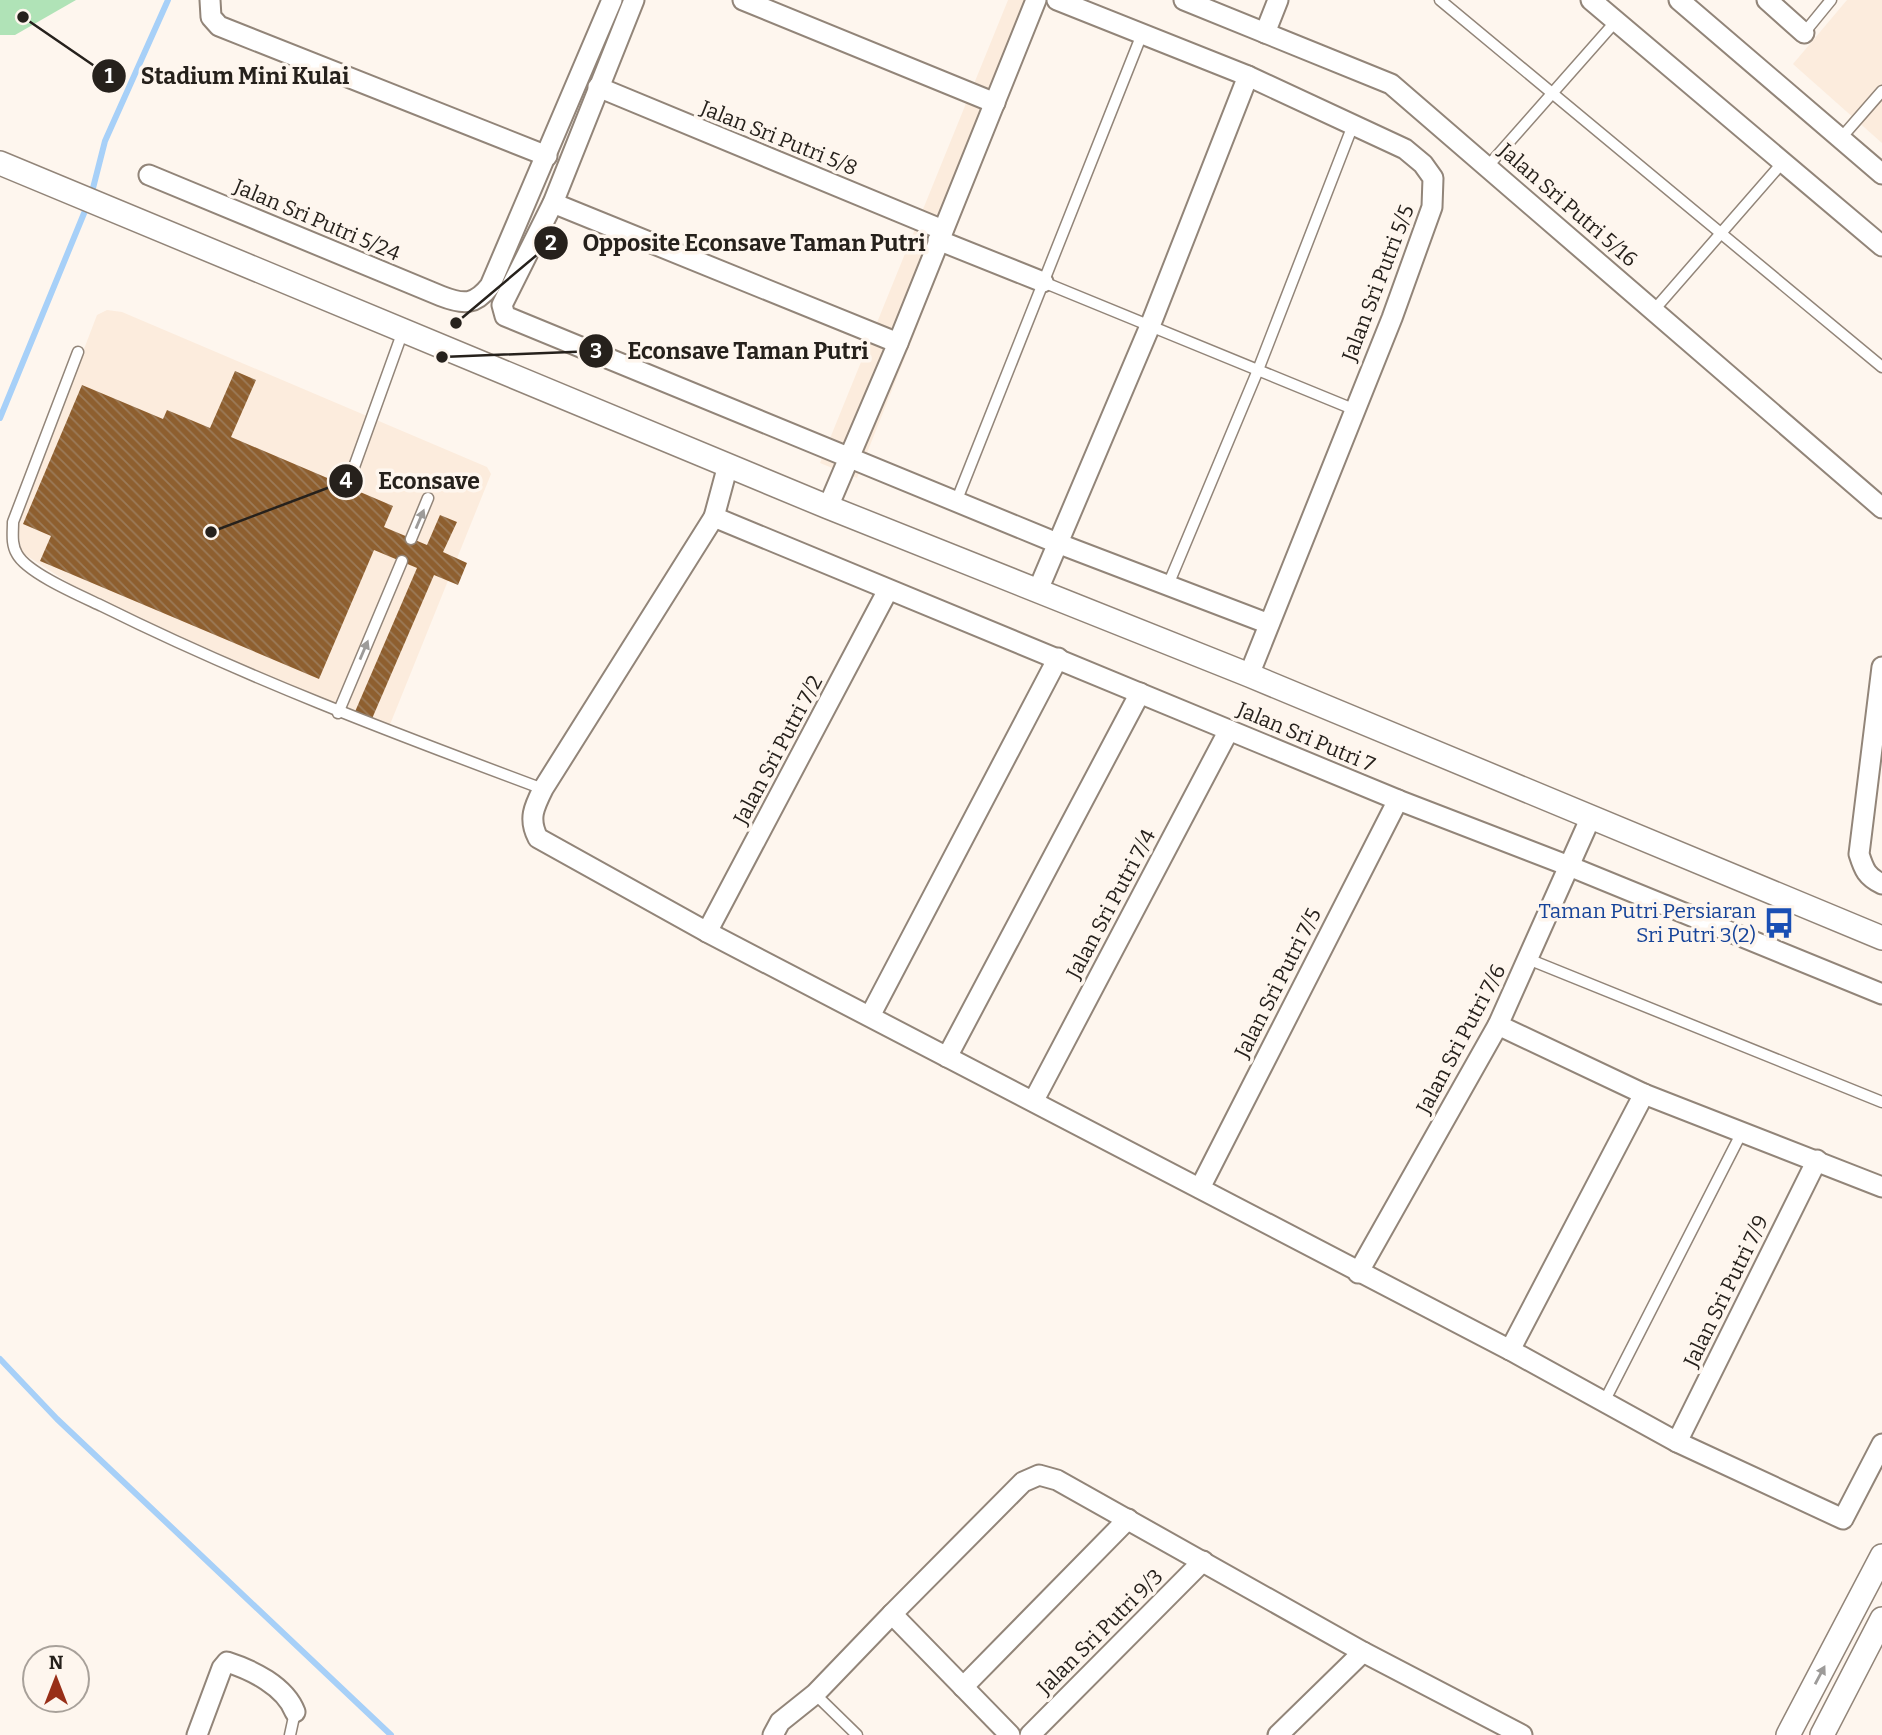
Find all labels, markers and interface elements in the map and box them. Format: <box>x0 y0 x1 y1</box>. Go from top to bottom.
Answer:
callout: Stadium Mini Kulai <box>92 54 363 98</box>
text: Stadium Mini Kulai <box>141 62 349 90</box>
text: 1 <box>104 63 114 89</box>
street label: Jalan Sri Putri 5/8 <box>696 94 861 181</box>
street label: Jalan Sri Putri 5/16 <box>1493 137 1643 272</box>
street label: Jalan Sri Putri 5/24 <box>229 173 404 267</box>
street label: Jalan Sri Putri 5/5 <box>1336 201 1420 366</box>
callout: Opposite Econsave Taman Putri <box>534 221 940 265</box>
text: Opposite Econsave Taman Putri <box>582 229 926 257</box>
text: 2 <box>545 230 557 256</box>
callout: Econsave Taman Putri <box>578 329 882 373</box>
text: Econsave Taman Putri <box>627 337 869 365</box>
text: 3 <box>590 338 602 364</box>
callout: Econsave <box>329 459 493 503</box>
text: Econsave <box>378 467 480 495</box>
text: 4 <box>340 468 353 494</box>
one-way arrow <box>414 508 425 529</box>
one-way arrow <box>359 639 370 660</box>
street label: Jalan Sri Putri 7/2 <box>727 671 828 830</box>
street label: Jalan Sri Putri 7 <box>1232 696 1379 778</box>
street label: Jalan Sri Putri 7/4 <box>1060 825 1161 984</box>
place label: Taman Putri Persiaran Sri Putri 3(2) <box>1539 898 1756 948</box>
street label: Jalan Sri Putri 7/5 <box>1229 904 1327 1063</box>
bus stop icon: Taman Putri Persiaran Sri Putri 3(2) <box>1762 906 1796 940</box>
street label: Jalan Sri Putri 7/6 <box>1410 960 1511 1119</box>
street label: Jalan Sri Putri 7/9 <box>1678 1211 1774 1372</box>
street label: Jalan Sri Putri 9/3 <box>1031 1564 1168 1701</box>
north arrow <box>21 1644 91 1714</box>
text: N <box>49 1651 64 1674</box>
one-way arrow <box>1814 1665 1826 1684</box>

